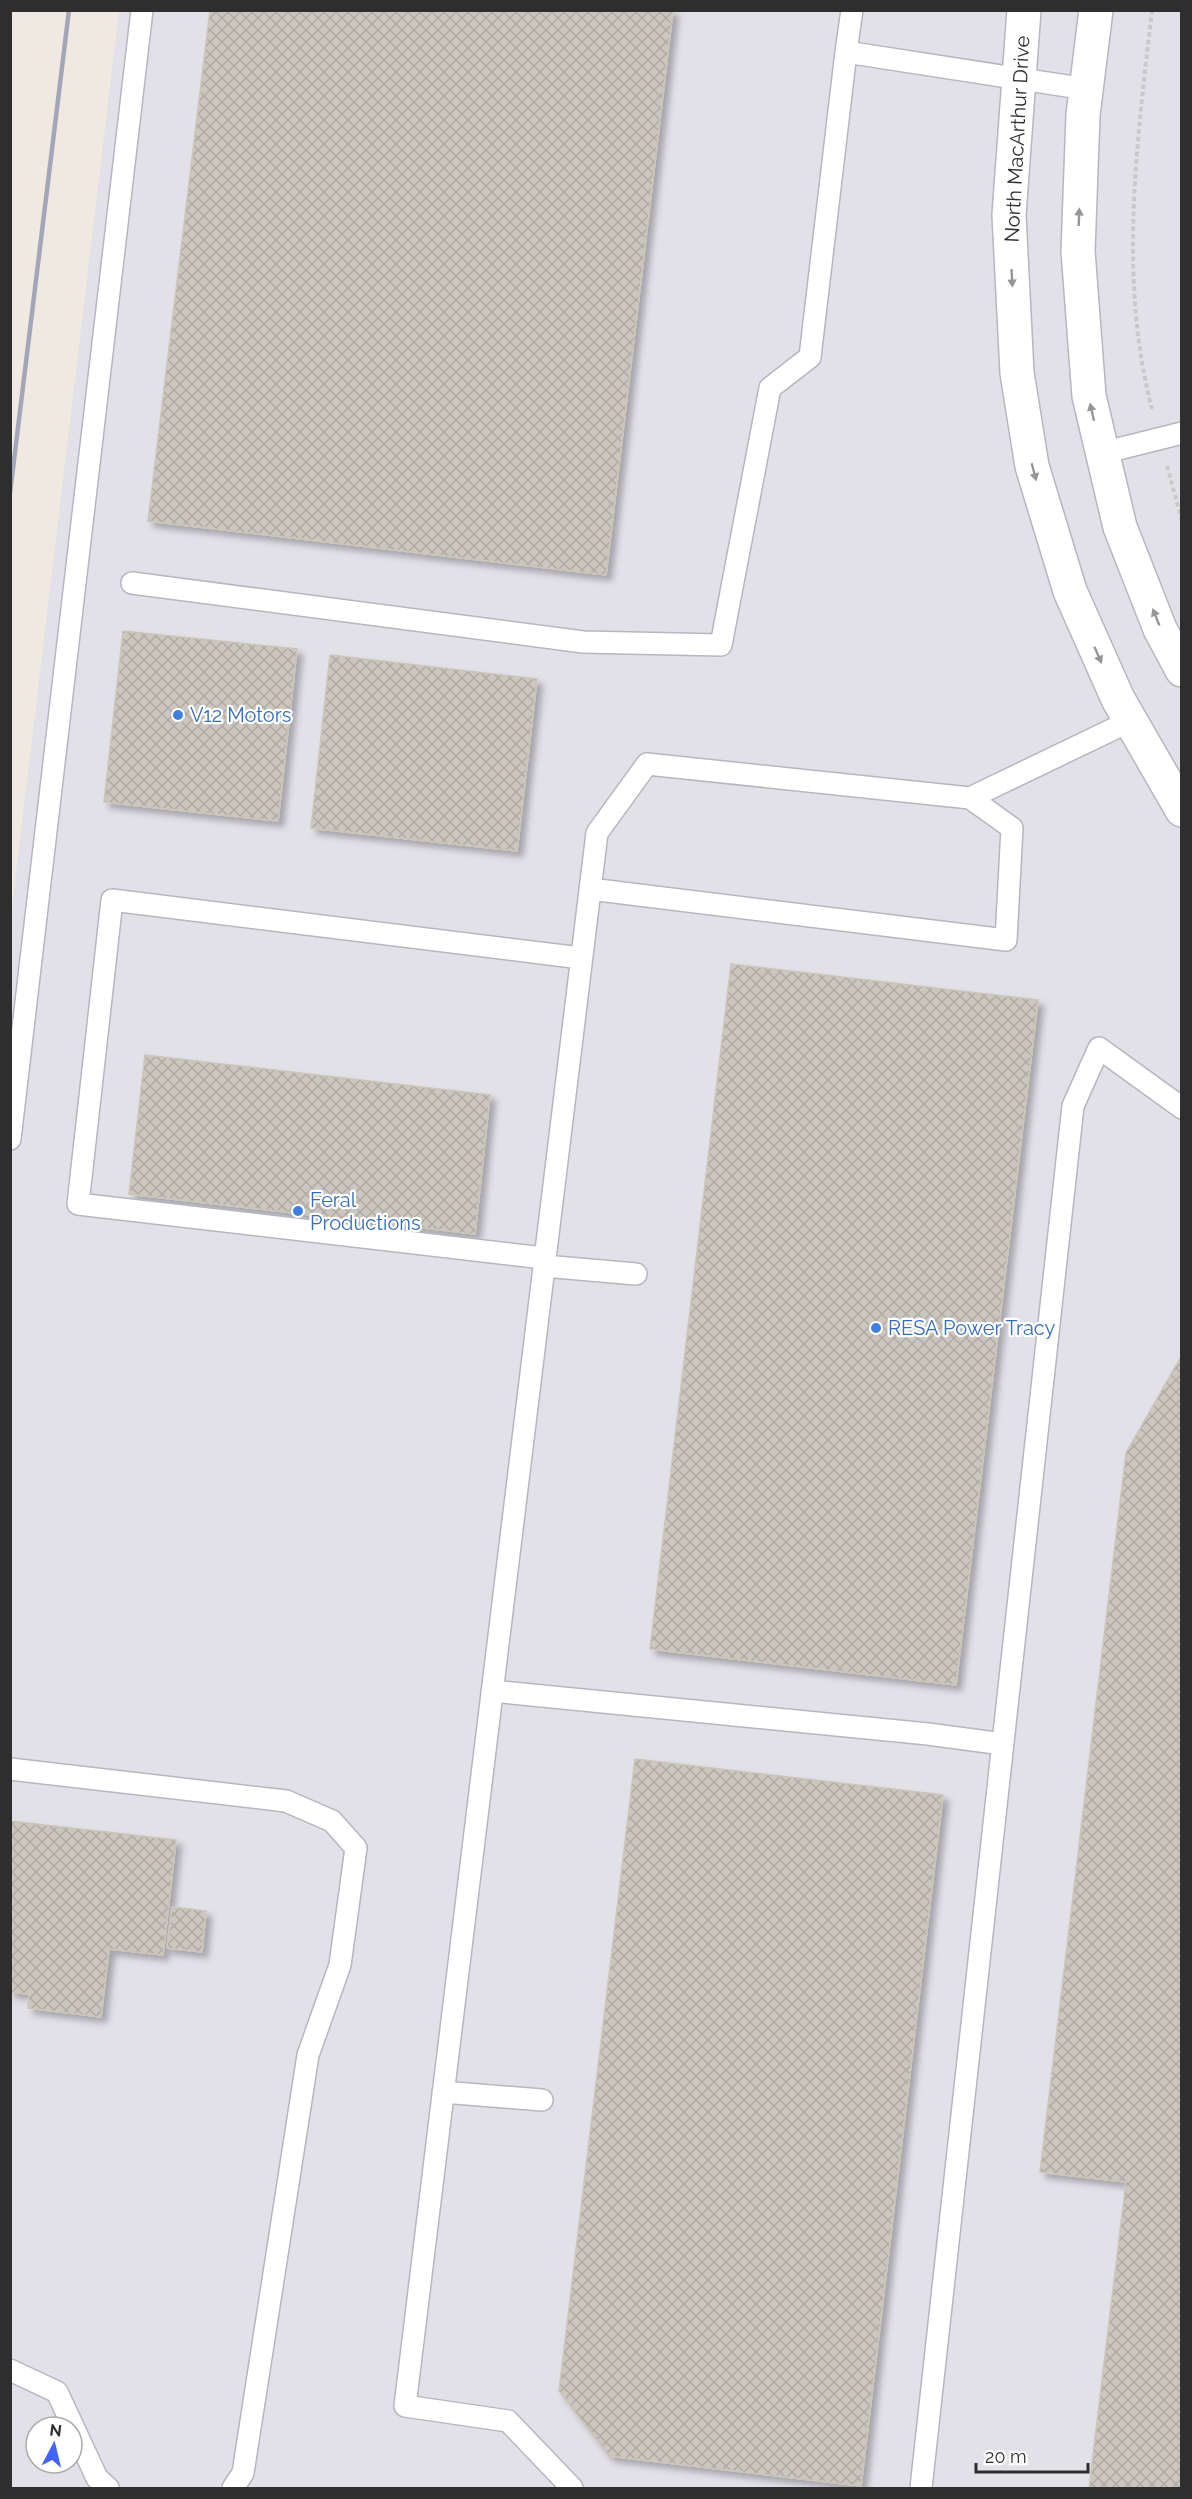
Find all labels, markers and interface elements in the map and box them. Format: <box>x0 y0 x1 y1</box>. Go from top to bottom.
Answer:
street label: North MacArthur Drive <box>1000 35 1034 243</box>
one-way arrow <box>1075 208 1084 227</box>
one-way arrow <box>1008 269 1017 288</box>
one-way arrow <box>1087 402 1097 421</box>
one-way arrow <box>1030 463 1040 481</box>
one-way arrow <box>1151 608 1161 626</box>
one-way arrow <box>1094 647 1103 664</box>
place label: V12 Motors <box>190 703 291 727</box>
marker: V12 Motors <box>171 708 185 722</box>
place label: Feral Productions <box>310 1188 421 1235</box>
marker: Feral Productions <box>291 1204 305 1218</box>
place label: RESA Power Tracy <box>888 1316 1056 1340</box>
marker: RESA Power Tracy <box>869 1321 883 1335</box>
north arrow <box>24 2415 84 2475</box>
text: N <box>49 2420 63 2441</box>
scale bar <box>976 2436 1088 2474</box>
text: 20 m <box>985 2446 1027 2467</box>

